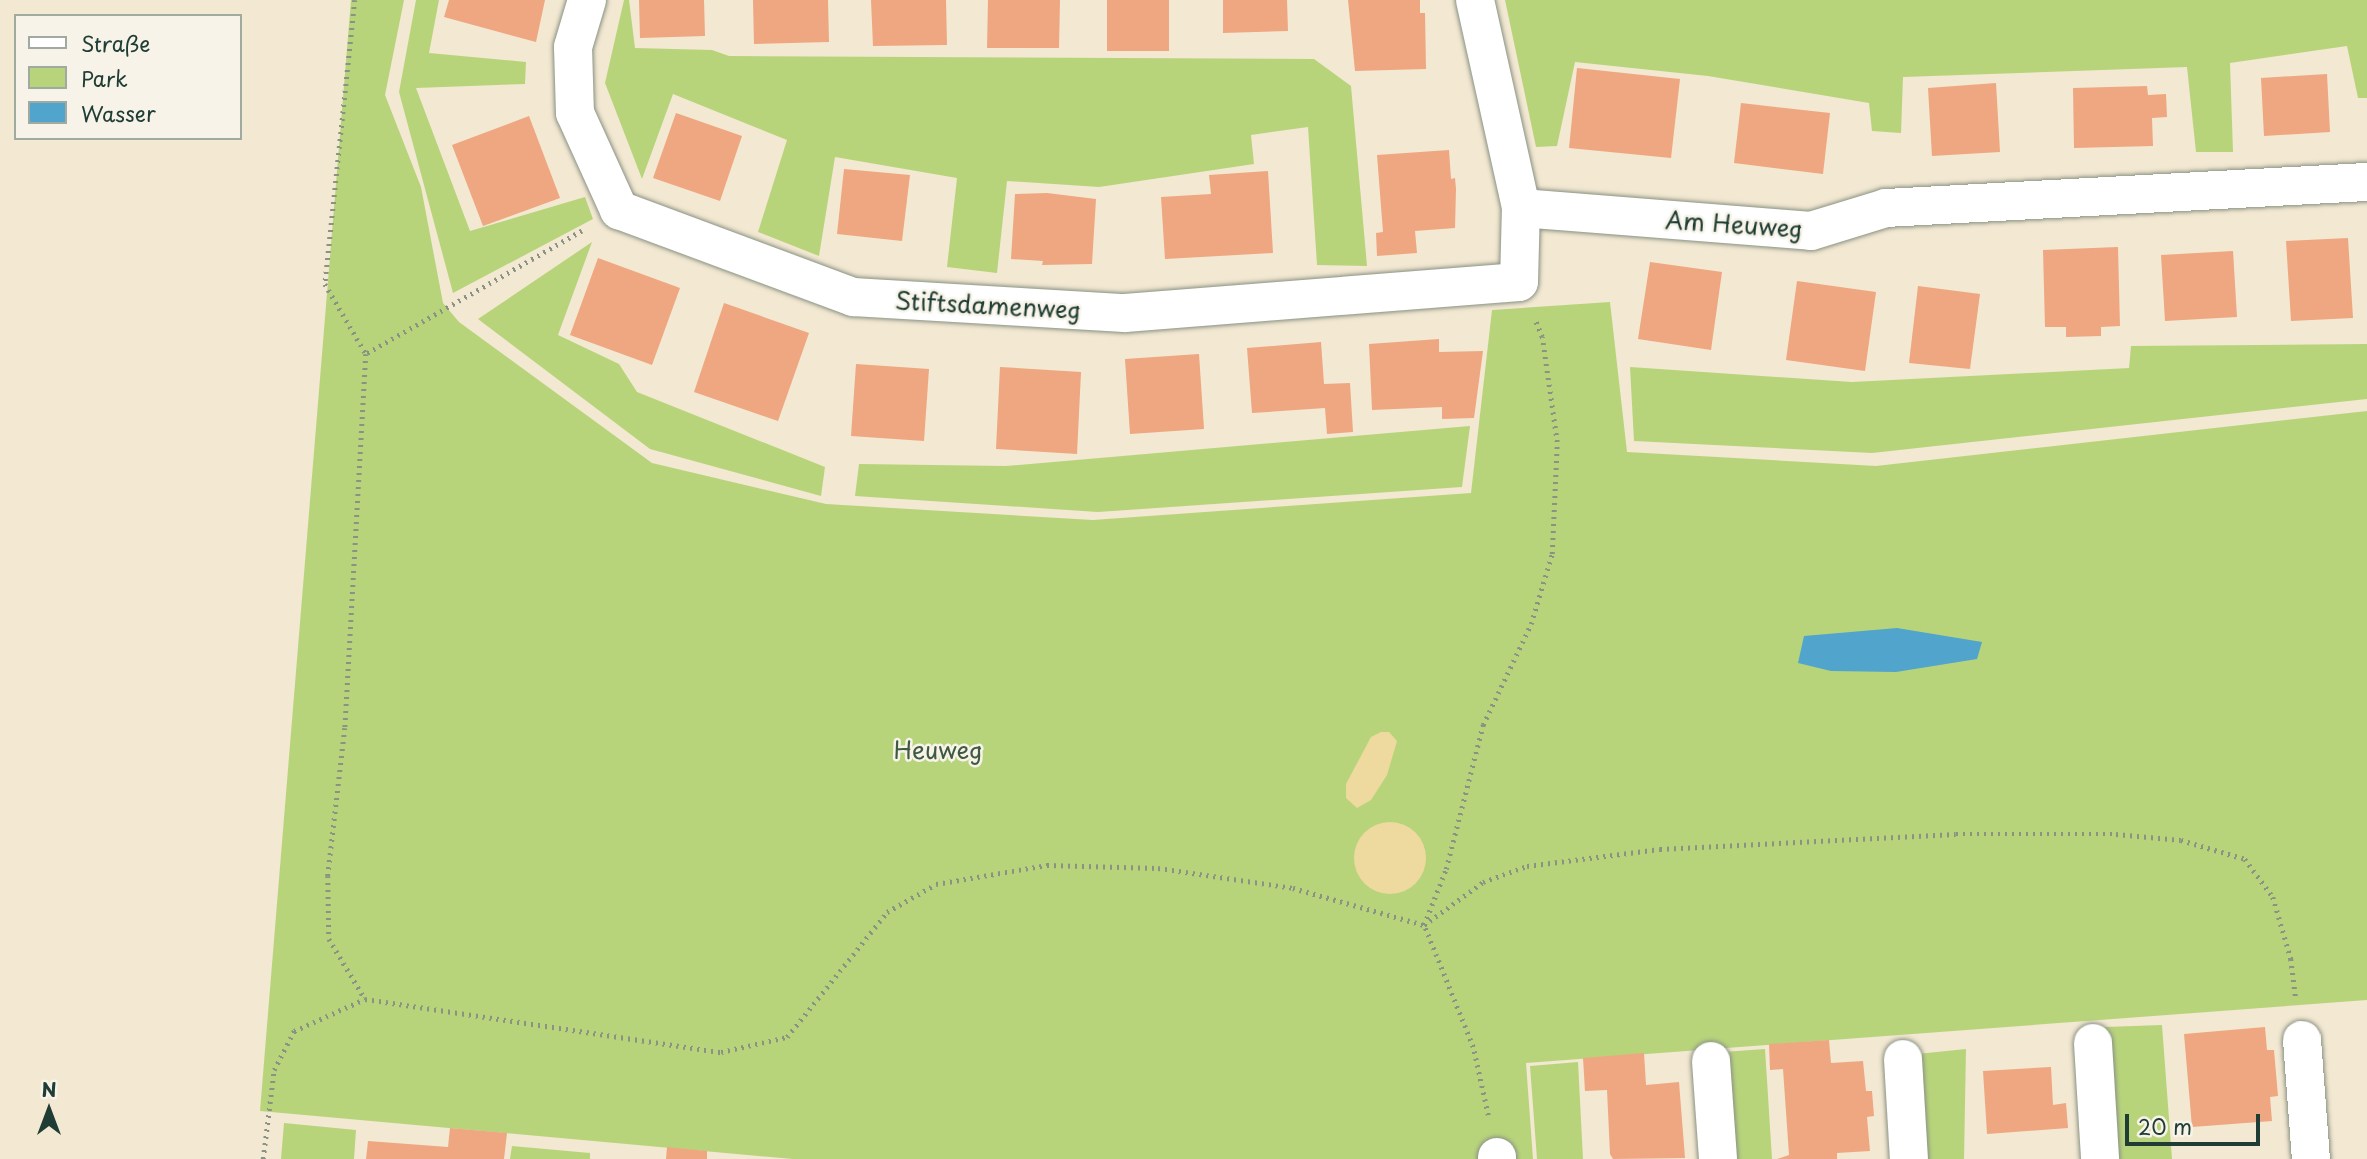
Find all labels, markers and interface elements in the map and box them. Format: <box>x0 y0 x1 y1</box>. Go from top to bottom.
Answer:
legend <box>14 14 242 140</box>
text: Straße <box>81 27 150 59</box>
text: Park <box>81 62 128 94</box>
text: Wasser <box>81 97 156 129</box>
street label: Am Heuweg <box>1664 205 1804 243</box>
street label: Stiftsdamenweg <box>894 286 1082 324</box>
park label: Heuweg <box>893 736 983 764</box>
north arrow <box>14 1075 84 1145</box>
text: N <box>41 1075 57 1103</box>
scale bar <box>2129 1100 2264 1144</box>
text: 20 m <box>2138 1110 2192 1142</box>

